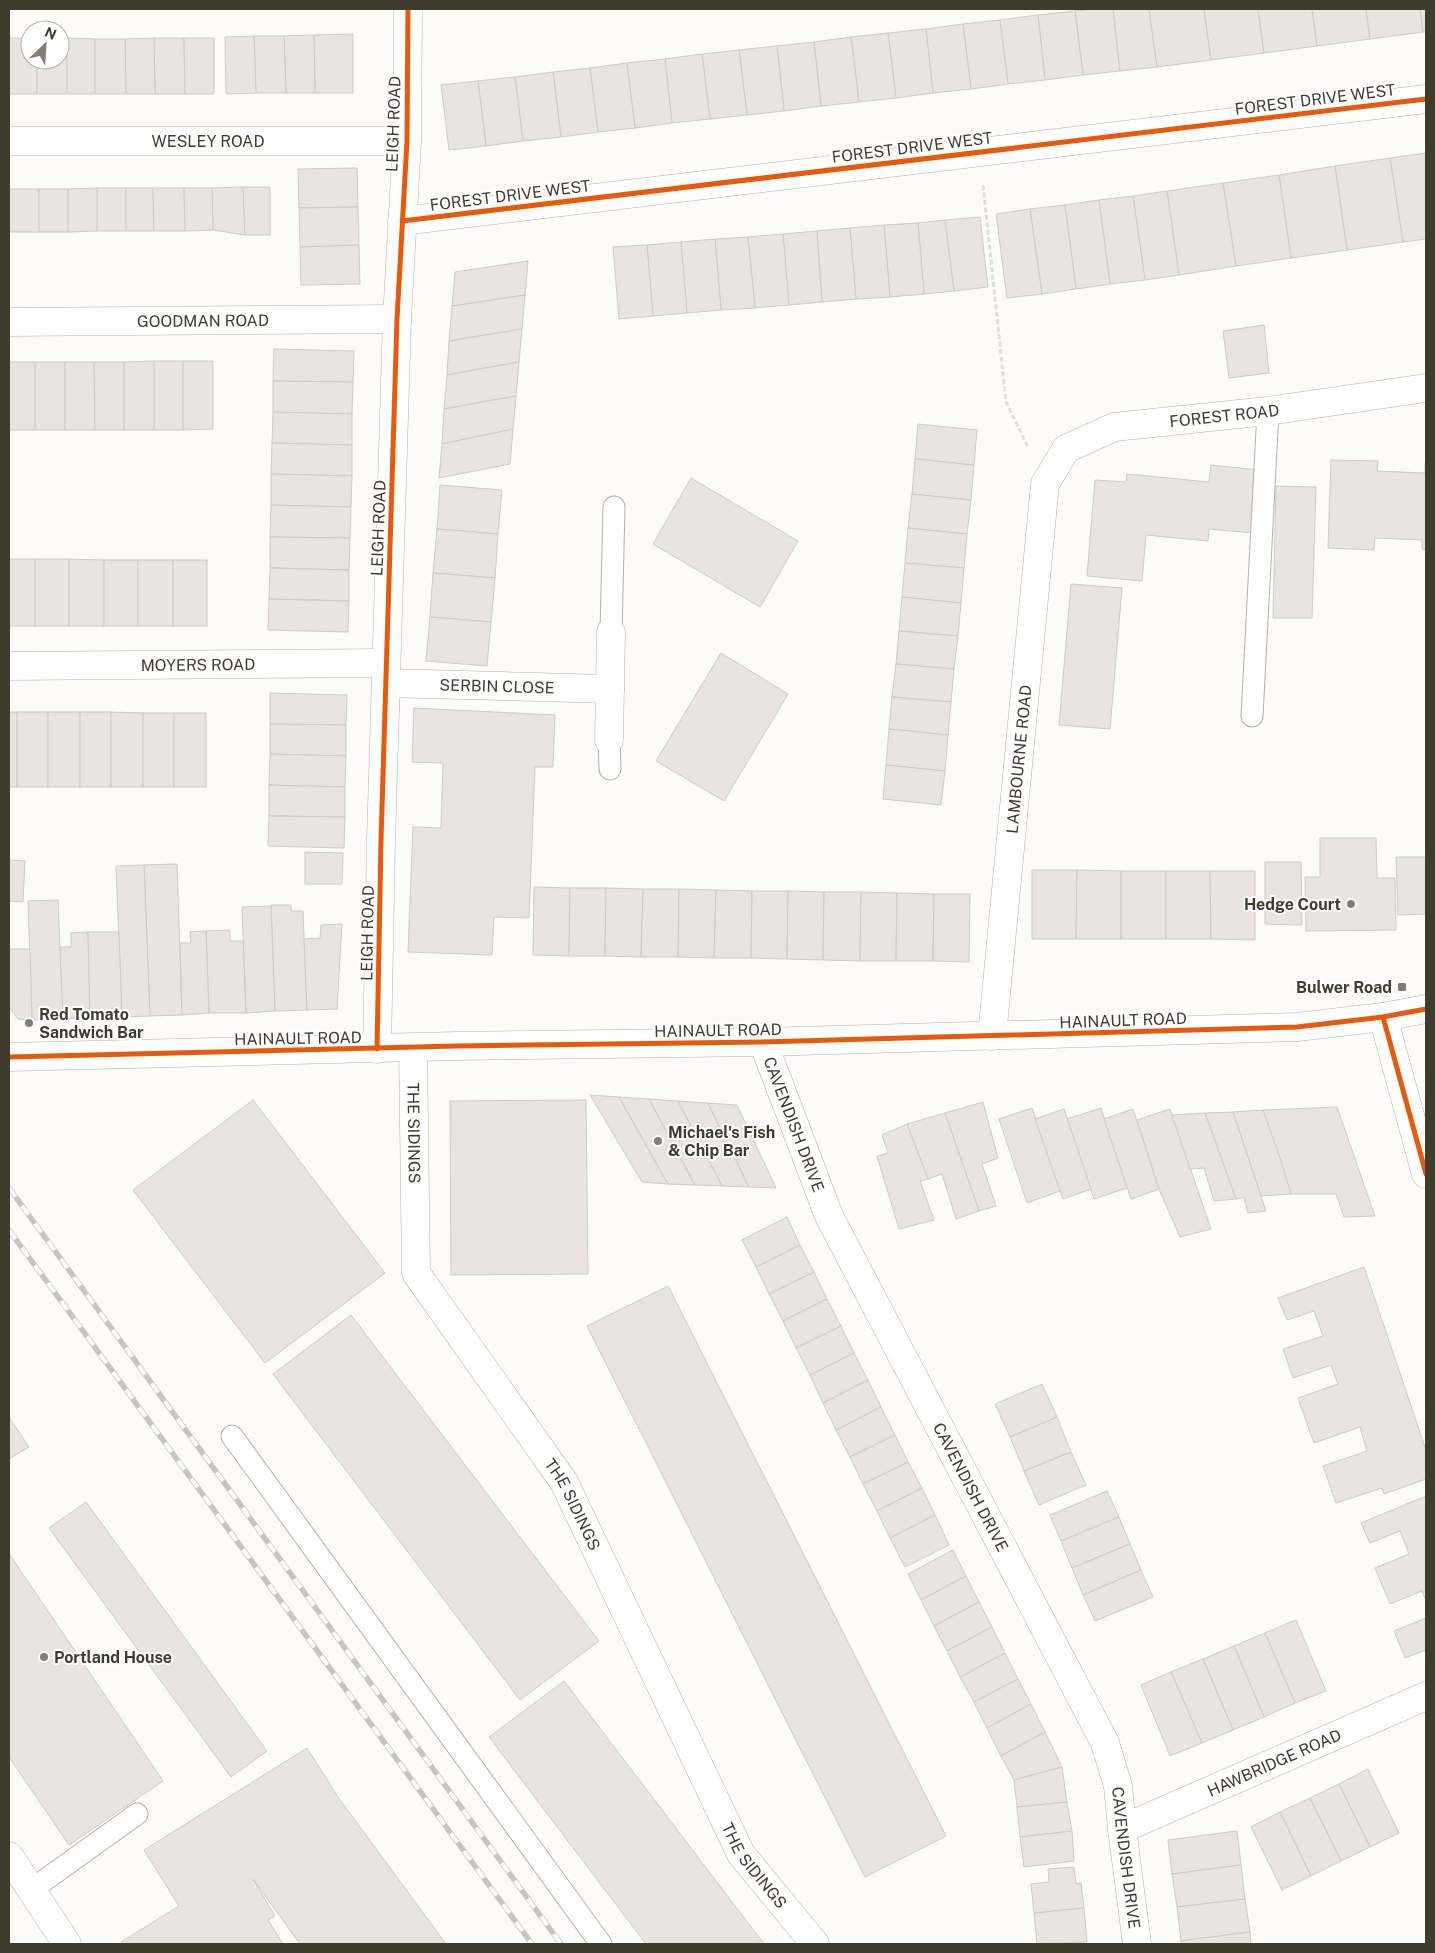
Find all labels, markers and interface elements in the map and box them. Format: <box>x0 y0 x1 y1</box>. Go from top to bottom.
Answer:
north arrow <box>20 20 70 70</box>
text: N <box>42 24 59 43</box>
street label: LEIGH ROAD <box>382 76 405 172</box>
street label: FOREST DRIVE WEST <box>1234 80 1397 119</box>
street label: FOREST DRIVE WEST <box>831 128 994 167</box>
street label: WESLEY ROAD <box>151 132 265 151</box>
street label: FOREST DRIVE WEST <box>429 176 592 215</box>
street label: GOODMAN ROAD <box>137 311 269 331</box>
street label: FOREST ROAD <box>1168 400 1280 431</box>
street label: LEIGH ROAD <box>367 480 390 576</box>
street label: MOYERS ROAD <box>141 655 255 675</box>
street label: SERBIN CLOSE <box>439 675 555 698</box>
street label: LAMBOURNE ROAD <box>1002 684 1036 835</box>
street label: LEIGH ROAD <box>357 885 378 981</box>
place label: Hedge Court <box>1244 895 1341 914</box>
marker: Hedge Court <box>1345 898 1357 910</box>
place label: Bulwer Road <box>1296 978 1392 997</box>
marker: Bulwer Road <box>1396 981 1408 993</box>
place label: Red Tomato Sandwich Bar <box>39 1005 144 1042</box>
street label: HAINAULT ROAD <box>1059 1009 1187 1032</box>
marker: Red Tomato Sandwich Bar <box>23 1017 35 1029</box>
street label: HAINAULT ROAD <box>654 1020 782 1041</box>
street label: HAINAULT ROAD <box>234 1028 362 1049</box>
street label: CAVENDISH DRIVE <box>760 1054 828 1195</box>
street label: THE SIDINGS <box>403 1082 424 1184</box>
place label: Michael's Fish & Chip Bar <box>668 1123 775 1160</box>
marker: Michael's Fish & Chip Bar <box>652 1135 664 1147</box>
street label: CAVENDISH DRIVE <box>929 1420 1012 1555</box>
street label: THE SIDINGS <box>540 1455 604 1553</box>
place label: Portland House <box>54 1648 172 1667</box>
marker: Portland House <box>38 1651 50 1663</box>
street label: HAWBRIDGE ROAD <box>1204 1725 1344 1801</box>
street label: CAVENDISH DRIVE <box>1108 1786 1144 1930</box>
street label: THE SIDINGS <box>718 1820 791 1912</box>

